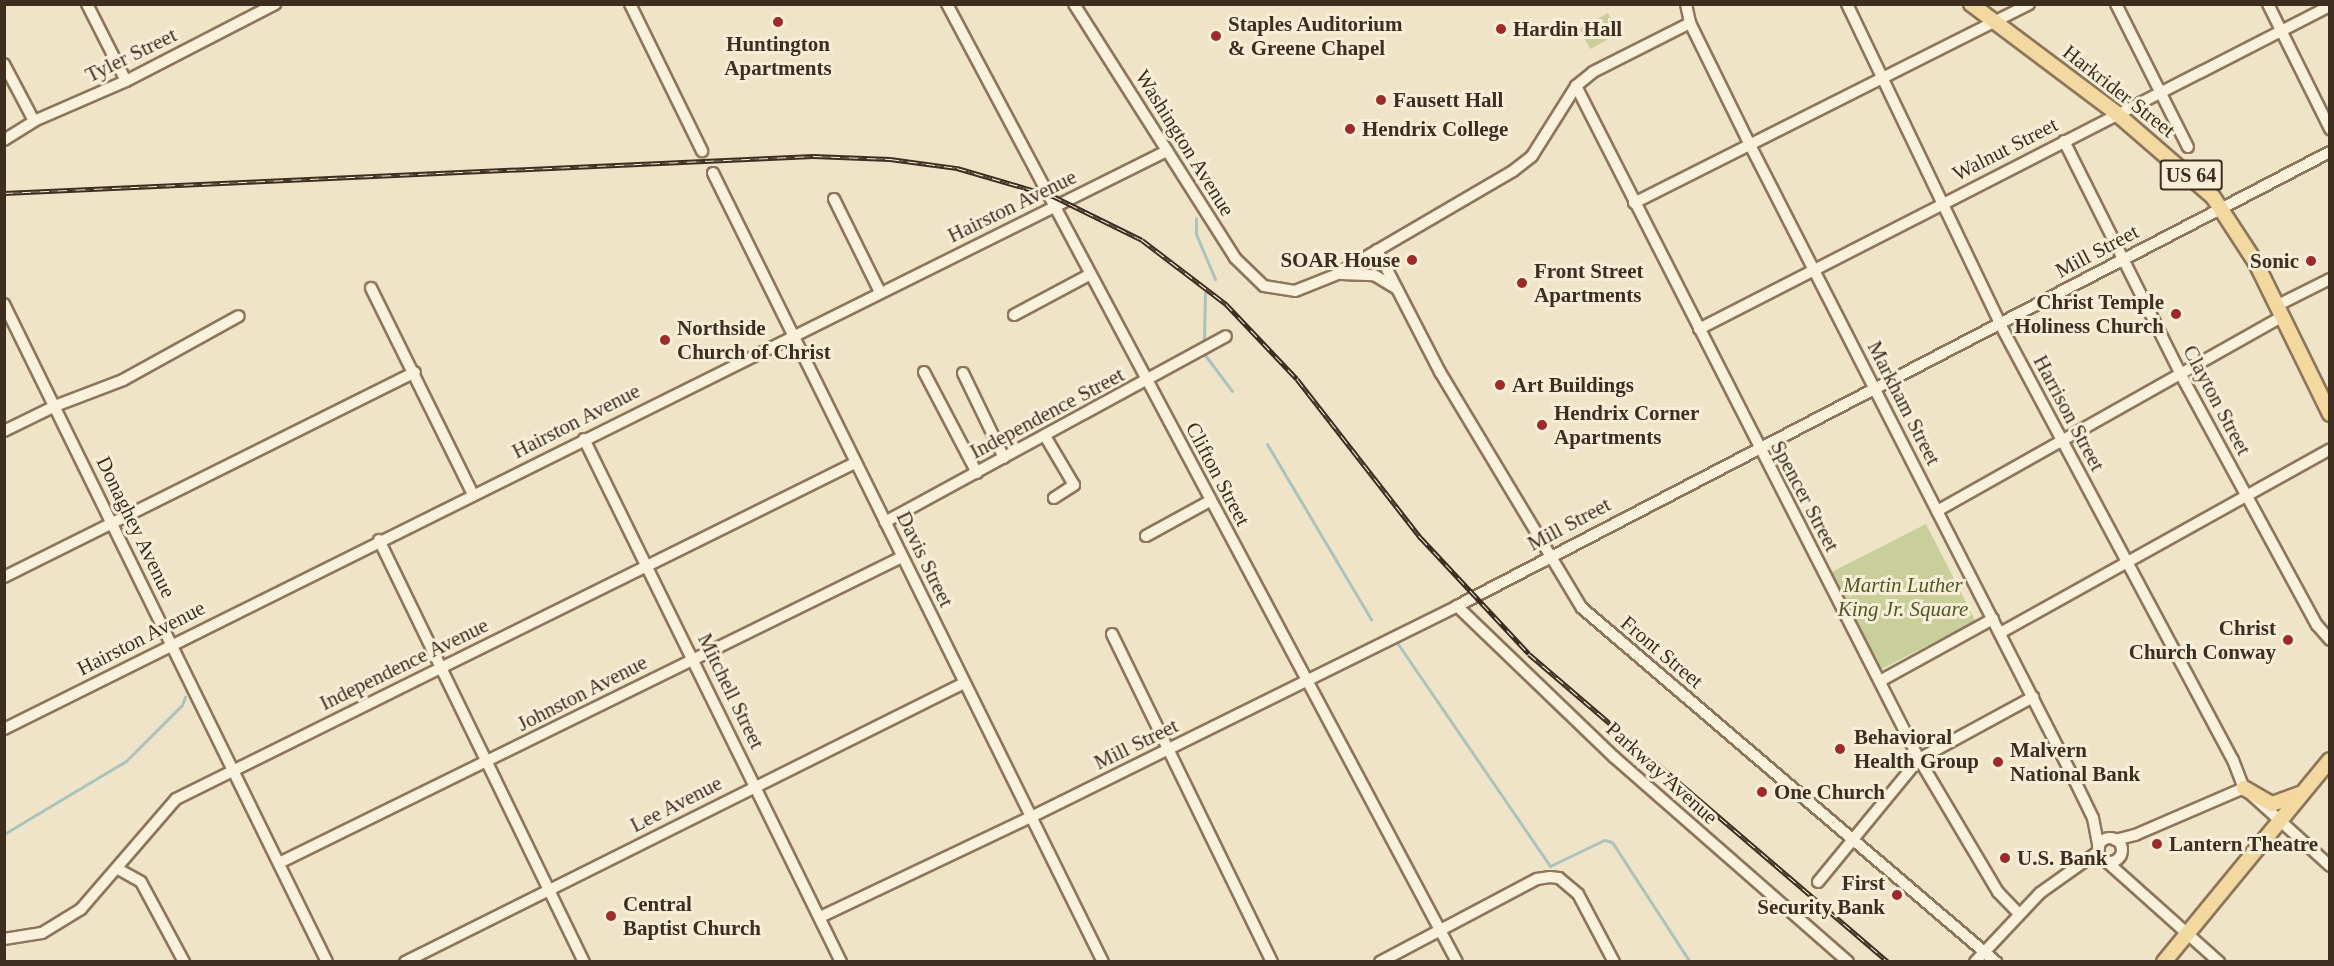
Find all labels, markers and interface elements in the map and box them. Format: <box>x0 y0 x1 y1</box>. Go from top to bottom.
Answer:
place label: Staples Auditorium & Greene Chapel <box>1228 11 1404 61</box>
marker: Huntington Apartments <box>771 15 785 29</box>
place label: Hardin Hall <box>1513 16 1622 42</box>
street label: Tyler Street <box>81 22 181 88</box>
marker: Hardin Hall <box>1494 22 1508 36</box>
marker: Staples Auditorium & Greene Chapel <box>1209 29 1223 43</box>
place label: Huntington Apartments <box>724 31 832 81</box>
street label: Harkrider Street <box>2058 39 2180 143</box>
street label: Washington Avenue <box>1130 65 1240 221</box>
place label: Fausett Hall <box>1393 87 1503 113</box>
marker: Fausett Hall <box>1374 93 1388 107</box>
street label: Walnut Street <box>1948 112 2062 186</box>
place label: Hendrix College <box>1362 116 1508 142</box>
marker: Hendrix College <box>1343 122 1357 136</box>
road number: US 64 <box>2160 158 2222 192</box>
street label: Hairston Avenue <box>943 164 1081 248</box>
street label: Mill Street <box>2051 219 2143 283</box>
place label: SOAR House <box>1280 247 1400 273</box>
place label: Sonic <box>2250 248 2299 274</box>
marker: SOAR House <box>1405 253 1419 267</box>
marker: Sonic <box>2304 254 2318 268</box>
place label: Front Street Apartments <box>1534 258 1643 308</box>
marker: Front Street Apartments <box>1515 276 1529 290</box>
place label: Christ Temple Holiness Church <box>2014 289 2164 339</box>
marker: Christ Temple Holiness Church <box>2169 307 2183 321</box>
place label: Northside Church of Christ <box>677 315 831 365</box>
marker: Northside Church of Christ <box>658 333 672 347</box>
street label: Markham Street <box>1862 337 1946 469</box>
street label: Clayton Street <box>2178 341 2256 459</box>
street label: Harrison Street <box>2028 351 2110 475</box>
street label: Independence Street <box>966 362 1128 464</box>
place label: Art Buildings <box>1512 372 1634 398</box>
street label: Hairston Avenue <box>507 378 645 464</box>
marker: Art Buildings <box>1493 378 1507 392</box>
place label: Hendrix Corner Apartments <box>1554 400 1699 450</box>
street label: Clifton Street <box>1180 418 1256 530</box>
marker: Hendrix Corner Apartments <box>1535 418 1549 432</box>
street label: Spencer Street <box>1765 436 1845 556</box>
street label: Donaghey Avenue <box>91 452 181 602</box>
street label: Mill Street <box>1523 492 1615 556</box>
street label: Davis Street <box>891 507 959 611</box>
park label: Martin Luther King Jr. Square <box>1838 572 1968 622</box>
street label: Hairston Avenue <box>72 595 210 681</box>
street label: Front Street <box>1616 610 1708 694</box>
street label: Independence Avenue <box>315 612 493 716</box>
place label: Christ Church Conway <box>2129 615 2276 665</box>
street label: Mitchell Street <box>692 629 770 753</box>
marker: Christ Church Conway <box>2281 633 2295 647</box>
street label: Johnston Avenue <box>512 649 652 737</box>
street label: Mill Street <box>1090 713 1182 775</box>
street label: Parkway Avenue <box>1601 716 1723 830</box>
place label: Behavioral Health Group <box>1854 724 1979 774</box>
place label: Malvern National Bank <box>2010 737 2140 787</box>
marker: Behavioral Health Group <box>1831 740 1849 758</box>
marker: Malvern National Bank <box>1991 755 2005 769</box>
street label: Lee Avenue <box>626 770 726 838</box>
place label: One Church <box>1774 779 1885 805</box>
marker: One Church <box>1755 785 1769 799</box>
place label: Lantern Theatre <box>2169 831 2319 857</box>
marker: Lantern Theatre <box>2150 837 2164 851</box>
place label: U.S. Bank <box>2017 845 2107 871</box>
marker: U.S. Bank <box>1998 851 2012 865</box>
place label: First Security Bank <box>1757 870 1885 920</box>
marker: First Security Bank <box>1890 888 1904 902</box>
place label: Central Baptist Church <box>623 891 761 941</box>
marker: Central Baptist Church <box>604 909 618 923</box>

